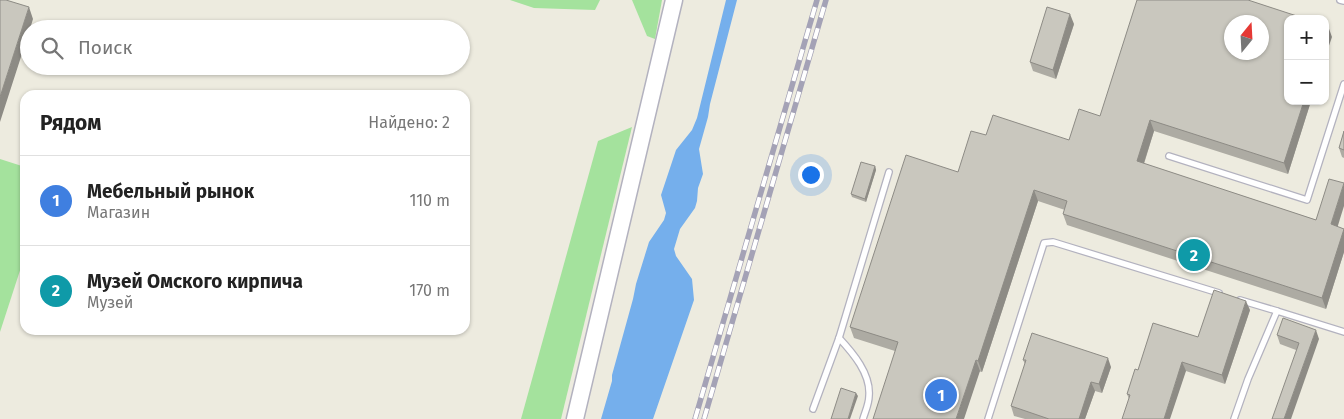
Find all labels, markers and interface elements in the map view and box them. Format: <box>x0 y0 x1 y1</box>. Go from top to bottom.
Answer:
north arrow <box>1224 15 1269 60</box>
map controls <box>1284 15 1329 105</box>
button: + <box>1284 15 1329 60</box>
search box <box>20 20 470 75</box>
icon: search <box>38 34 66 62</box>
text: Поиск <box>78 36 132 59</box>
button: − <box>1284 60 1329 105</box>
text: Рядом <box>40 110 101 136</box>
text: Найдено: 2 <box>368 113 450 132</box>
your location <box>798 162 824 188</box>
text: Мебельный рынок <box>87 180 254 203</box>
text: 1 <box>52 191 60 210</box>
text: 110 m <box>409 191 450 210</box>
text: Магазин <box>87 203 150 222</box>
pin: 2 <box>1178 236 1210 274</box>
text: Музей Омского кирпича <box>87 270 303 293</box>
text: 2 <box>52 281 60 300</box>
text: 170 m <box>409 281 450 300</box>
text: Музей <box>87 293 133 312</box>
pin: 1 <box>925 376 957 414</box>

